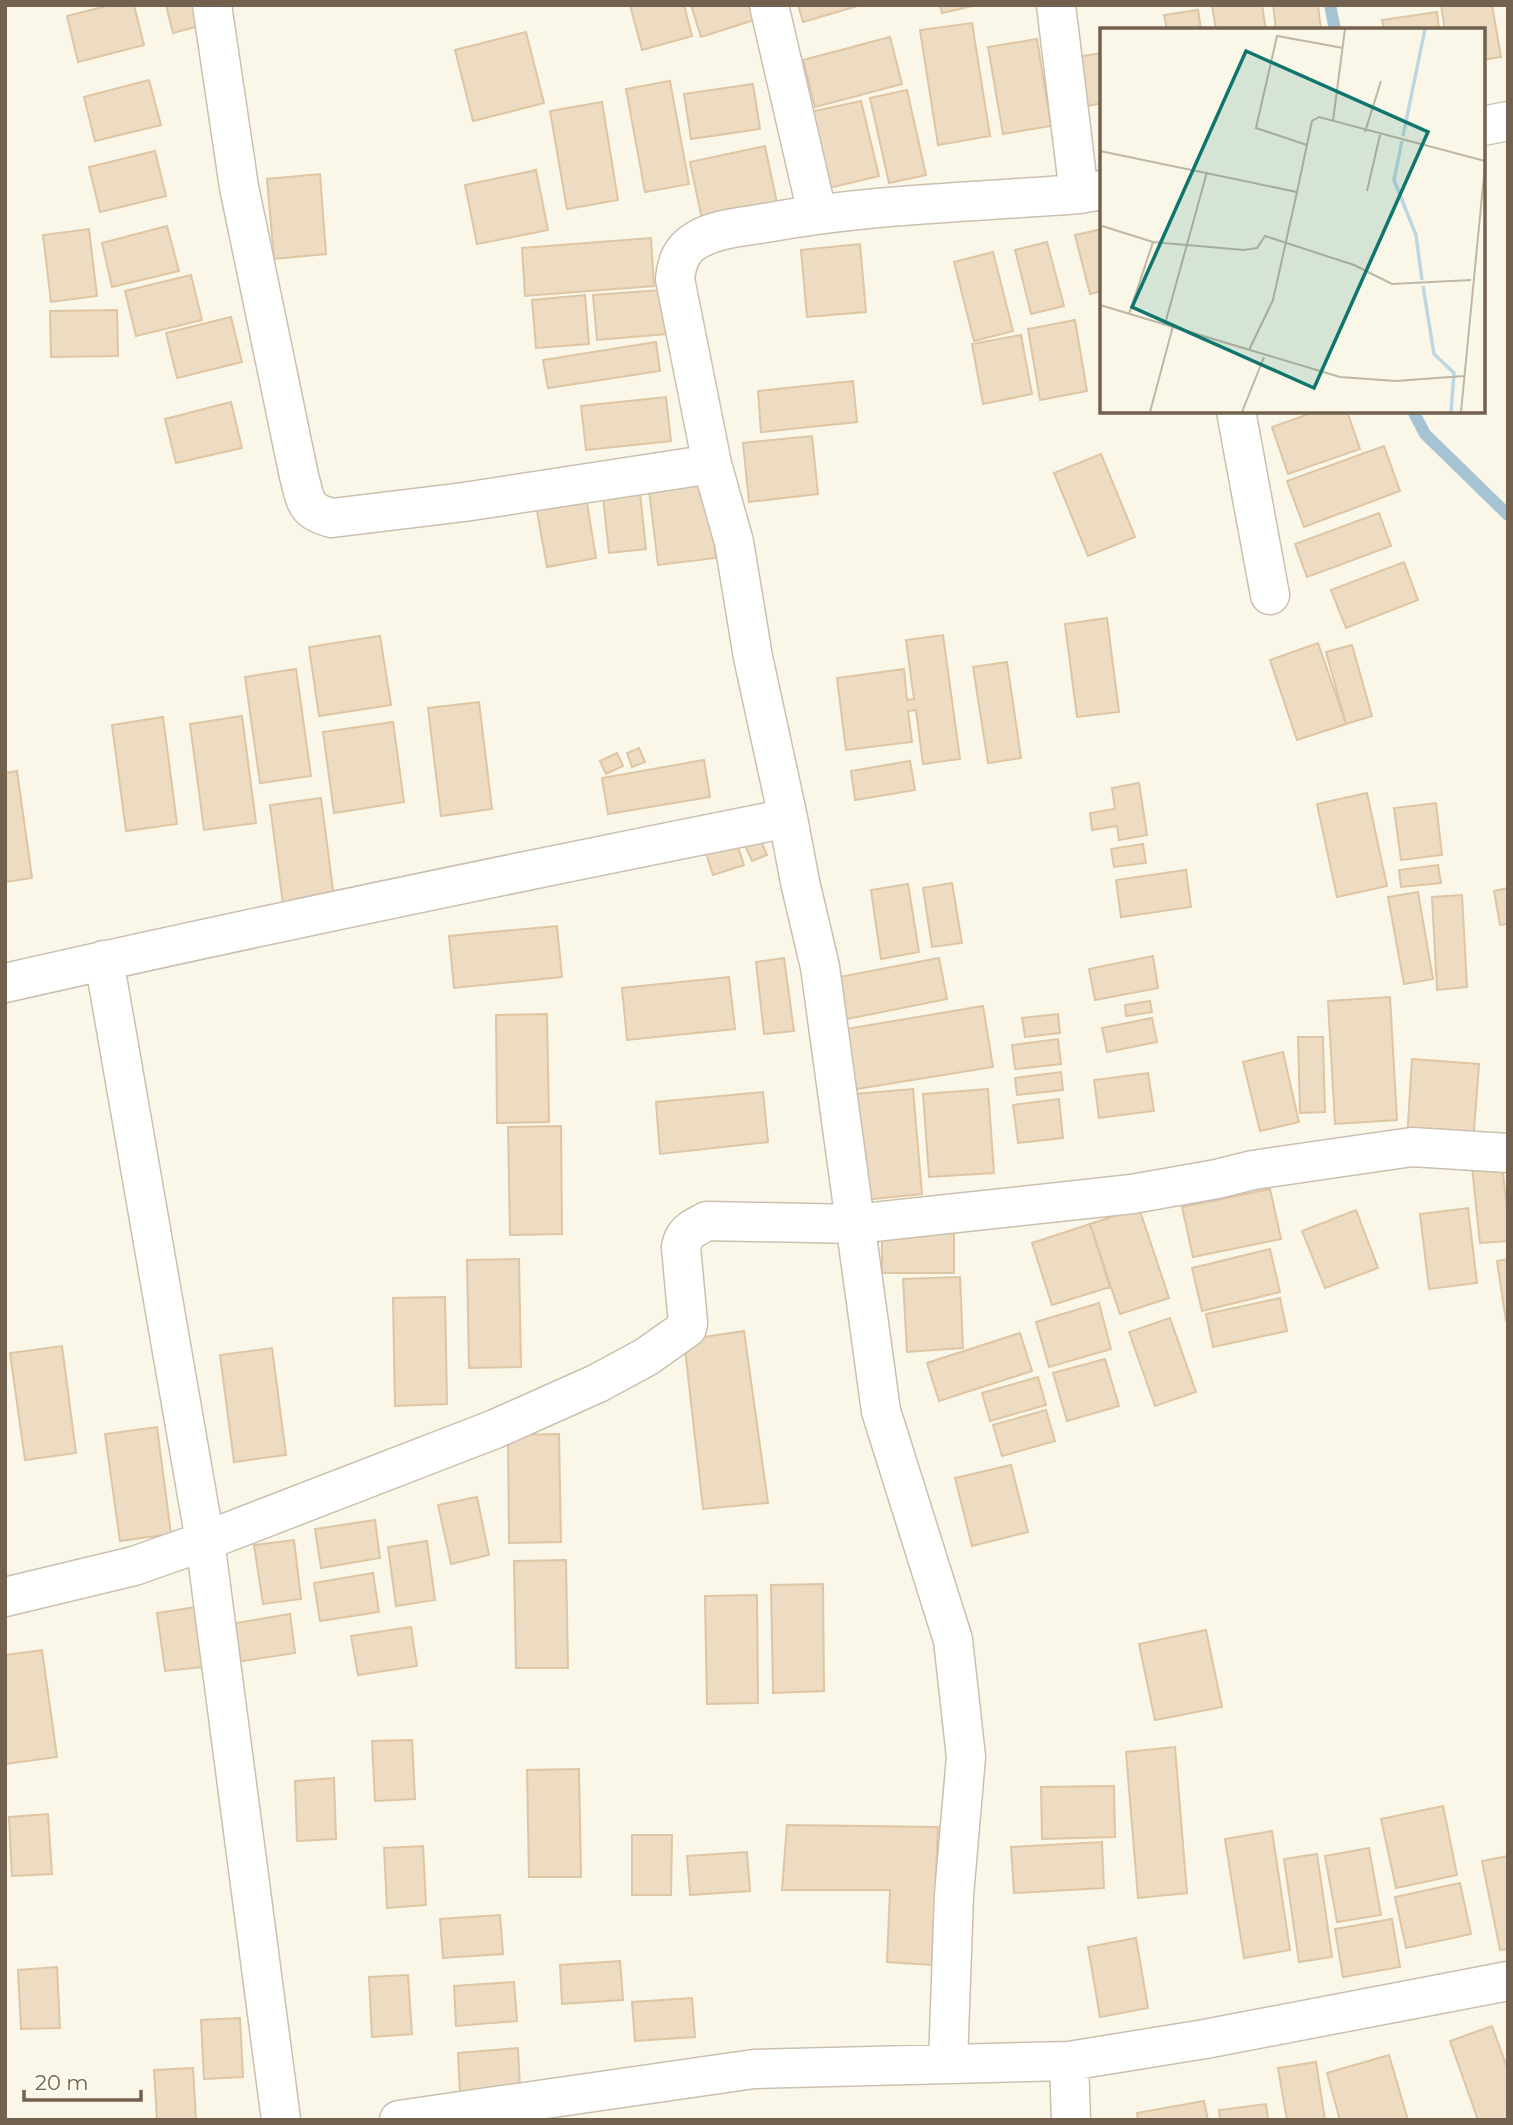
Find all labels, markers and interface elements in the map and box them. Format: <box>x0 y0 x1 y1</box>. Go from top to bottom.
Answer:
inset map <box>1100 28 1485 413</box>
scale bar <box>24 2058 142 2102</box>
text: 20 m <box>35 2070 89 2095</box>

